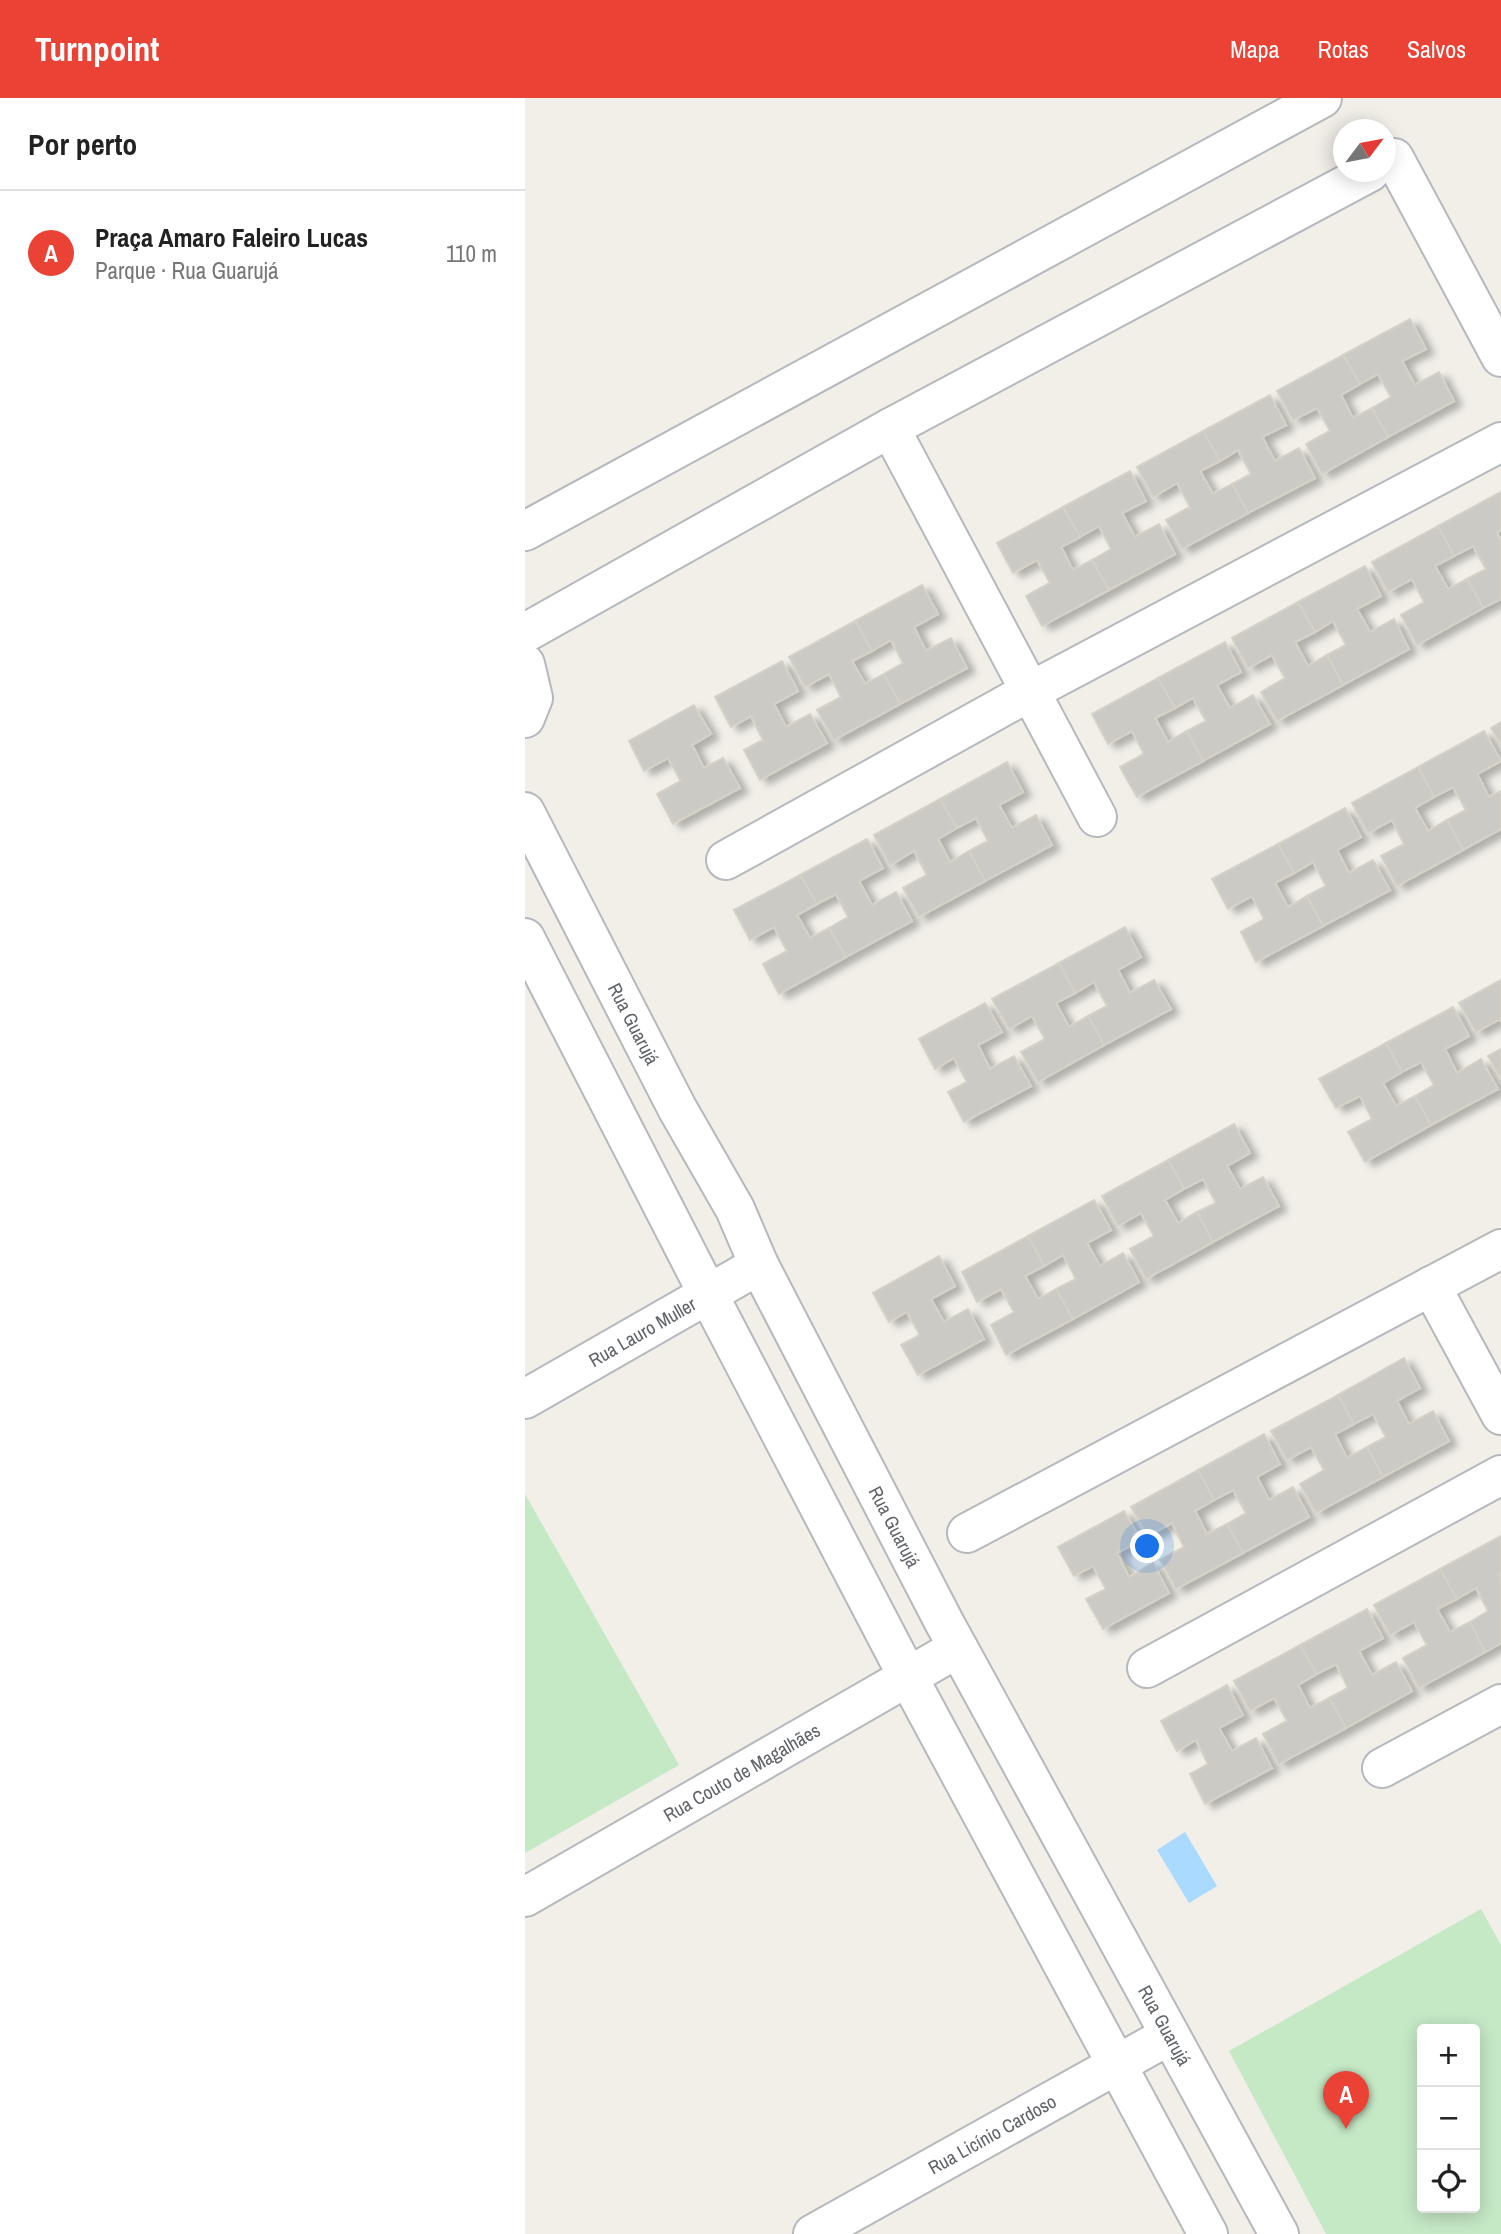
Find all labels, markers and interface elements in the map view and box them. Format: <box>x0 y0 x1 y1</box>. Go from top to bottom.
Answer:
text: Turnpoint <box>35 27 159 71</box>
text: Mapa <box>1230 33 1280 65</box>
text: Rotas <box>1318 33 1369 65</box>
text: Salvos <box>1407 33 1466 65</box>
north arrow <box>1333 119 1396 182</box>
text: Por perto <box>28 124 137 164</box>
text: Praça Amaro Faleiro Lucas <box>95 220 368 255</box>
text: A <box>44 238 58 269</box>
text: 110 m <box>446 238 497 269</box>
text: Parque · Rua Guarujá <box>95 255 278 286</box>
street label: Rua Guarujá <box>602 978 666 1069</box>
street label: Rua Lauro Muller <box>584 1291 701 1373</box>
street label: Rua Guarujá <box>863 1482 927 1572</box>
your location <box>1130 1529 1164 1563</box>
street label: Rua Couto de Magalhães <box>659 1717 825 1828</box>
street label: Rua Guarujá <box>1132 1980 1198 2071</box>
map controls <box>1417 2024 1480 2213</box>
button: + <box>1417 2024 1480 2087</box>
pin: A <box>1323 2071 1369 2129</box>
button: − <box>1417 2087 1480 2150</box>
street label: Rua Licínio Cardoso <box>923 2088 1061 2180</box>
button: locate <box>1417 2150 1480 2213</box>

